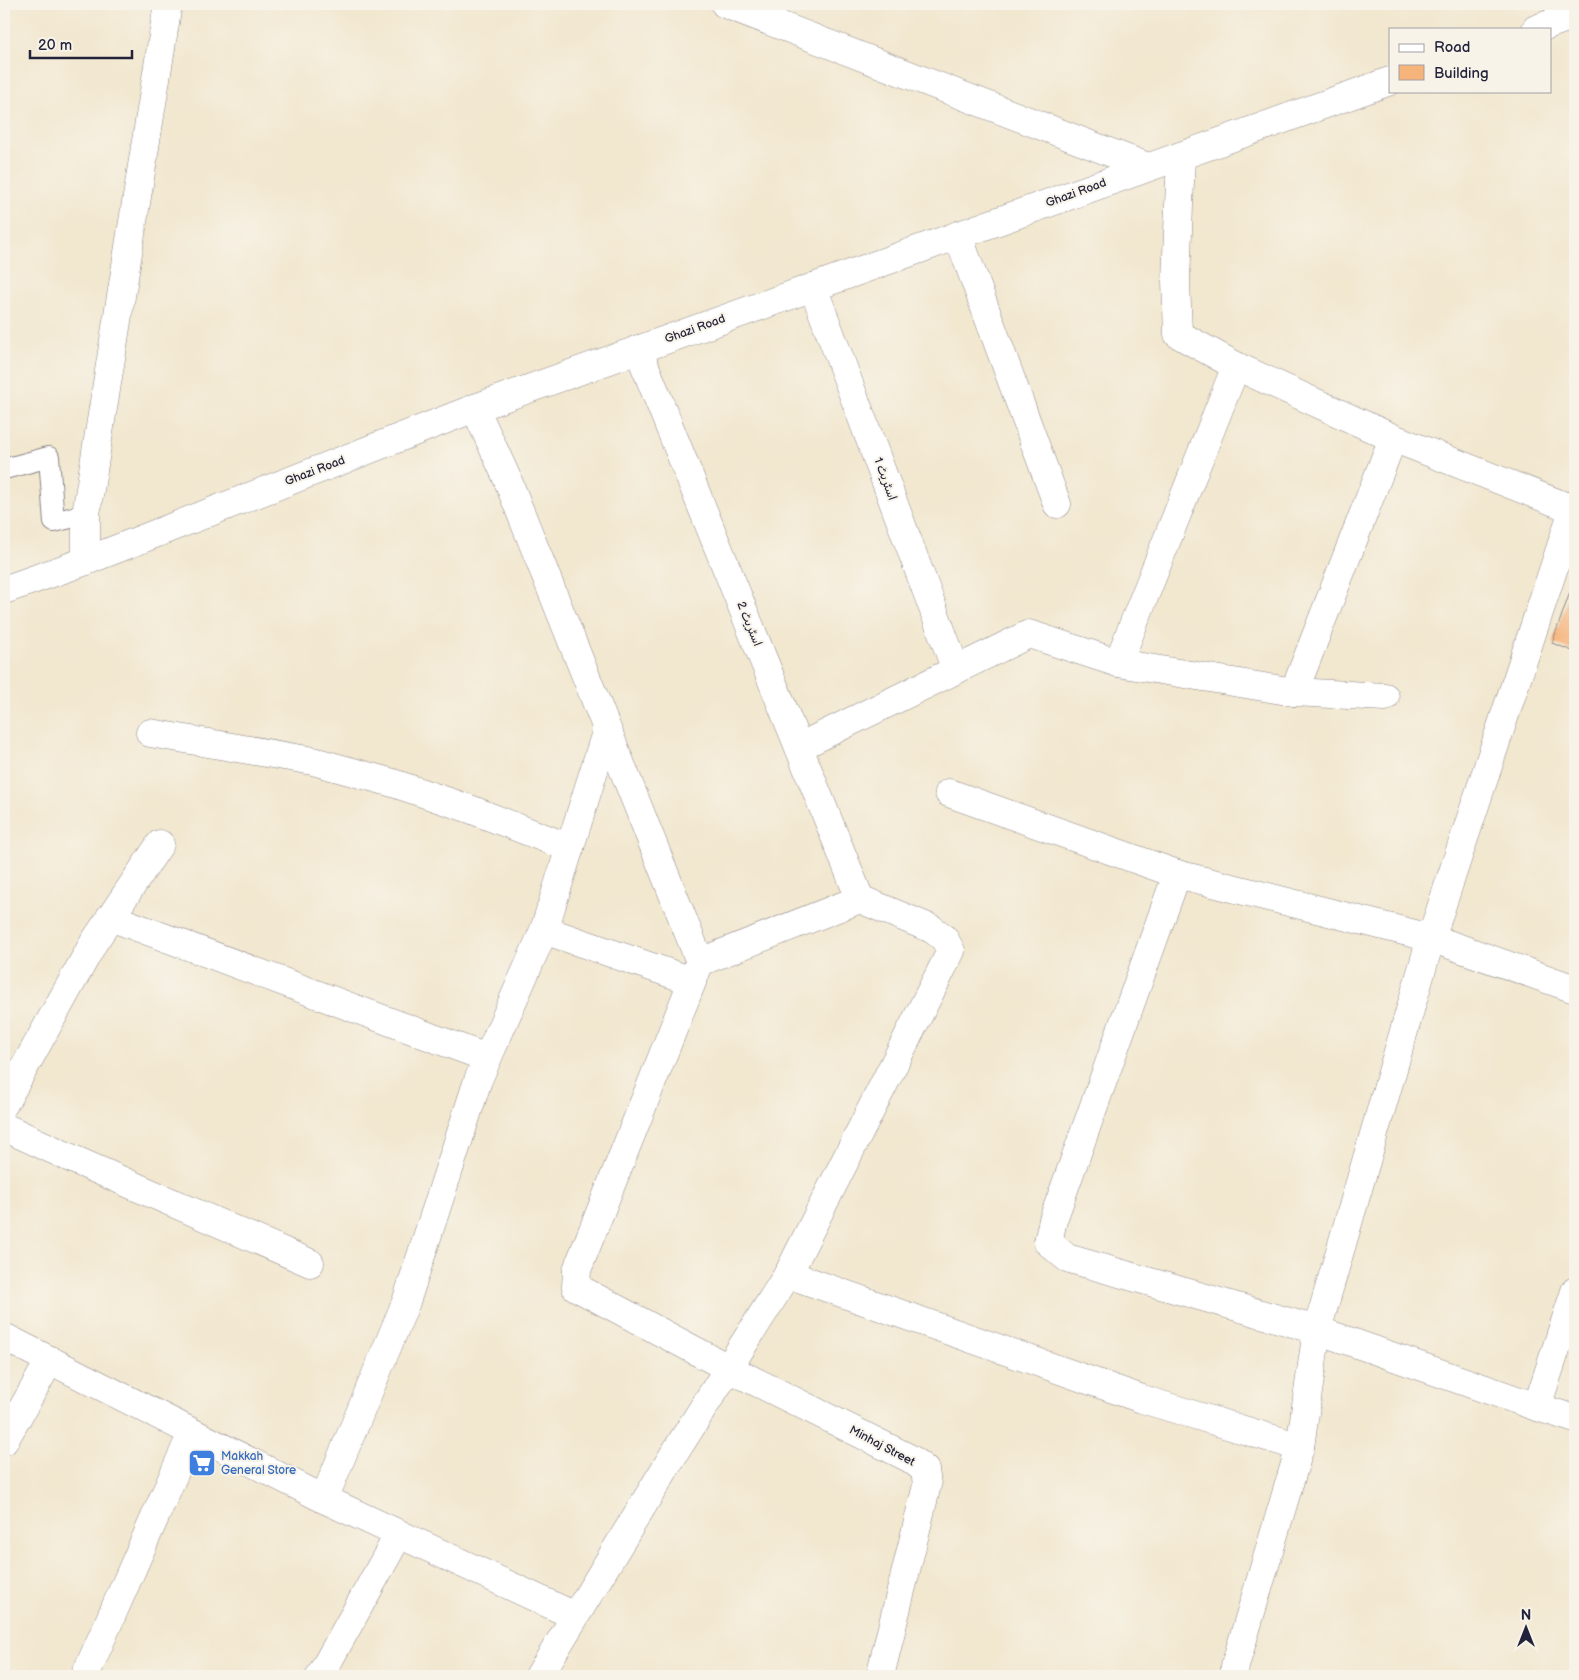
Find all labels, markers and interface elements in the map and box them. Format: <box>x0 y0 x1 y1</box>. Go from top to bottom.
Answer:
scale bar <box>30 28 132 60</box>
legend <box>1389 28 1552 92</box>
text: 20 m <box>38 36 72 55</box>
text: Road <box>1434 38 1470 57</box>
text: Building <box>1434 64 1489 83</box>
street label: Ghazi Road <box>1044 175 1108 211</box>
street label: Ghazi Road <box>663 311 727 347</box>
street label: Ghazi Road <box>283 453 347 489</box>
street label: اسٹریٹ 1 <box>870 456 900 503</box>
street label: اسٹریٹ 2 <box>733 599 765 649</box>
street label: Minhaj Street <box>847 1422 918 1470</box>
supermarket icon: Makkah General Store <box>187 1448 217 1478</box>
place label: Makkah General Store <box>221 1449 296 1478</box>
north arrow <box>1502 1602 1552 1652</box>
text: N <box>1521 1607 1531 1624</box>

